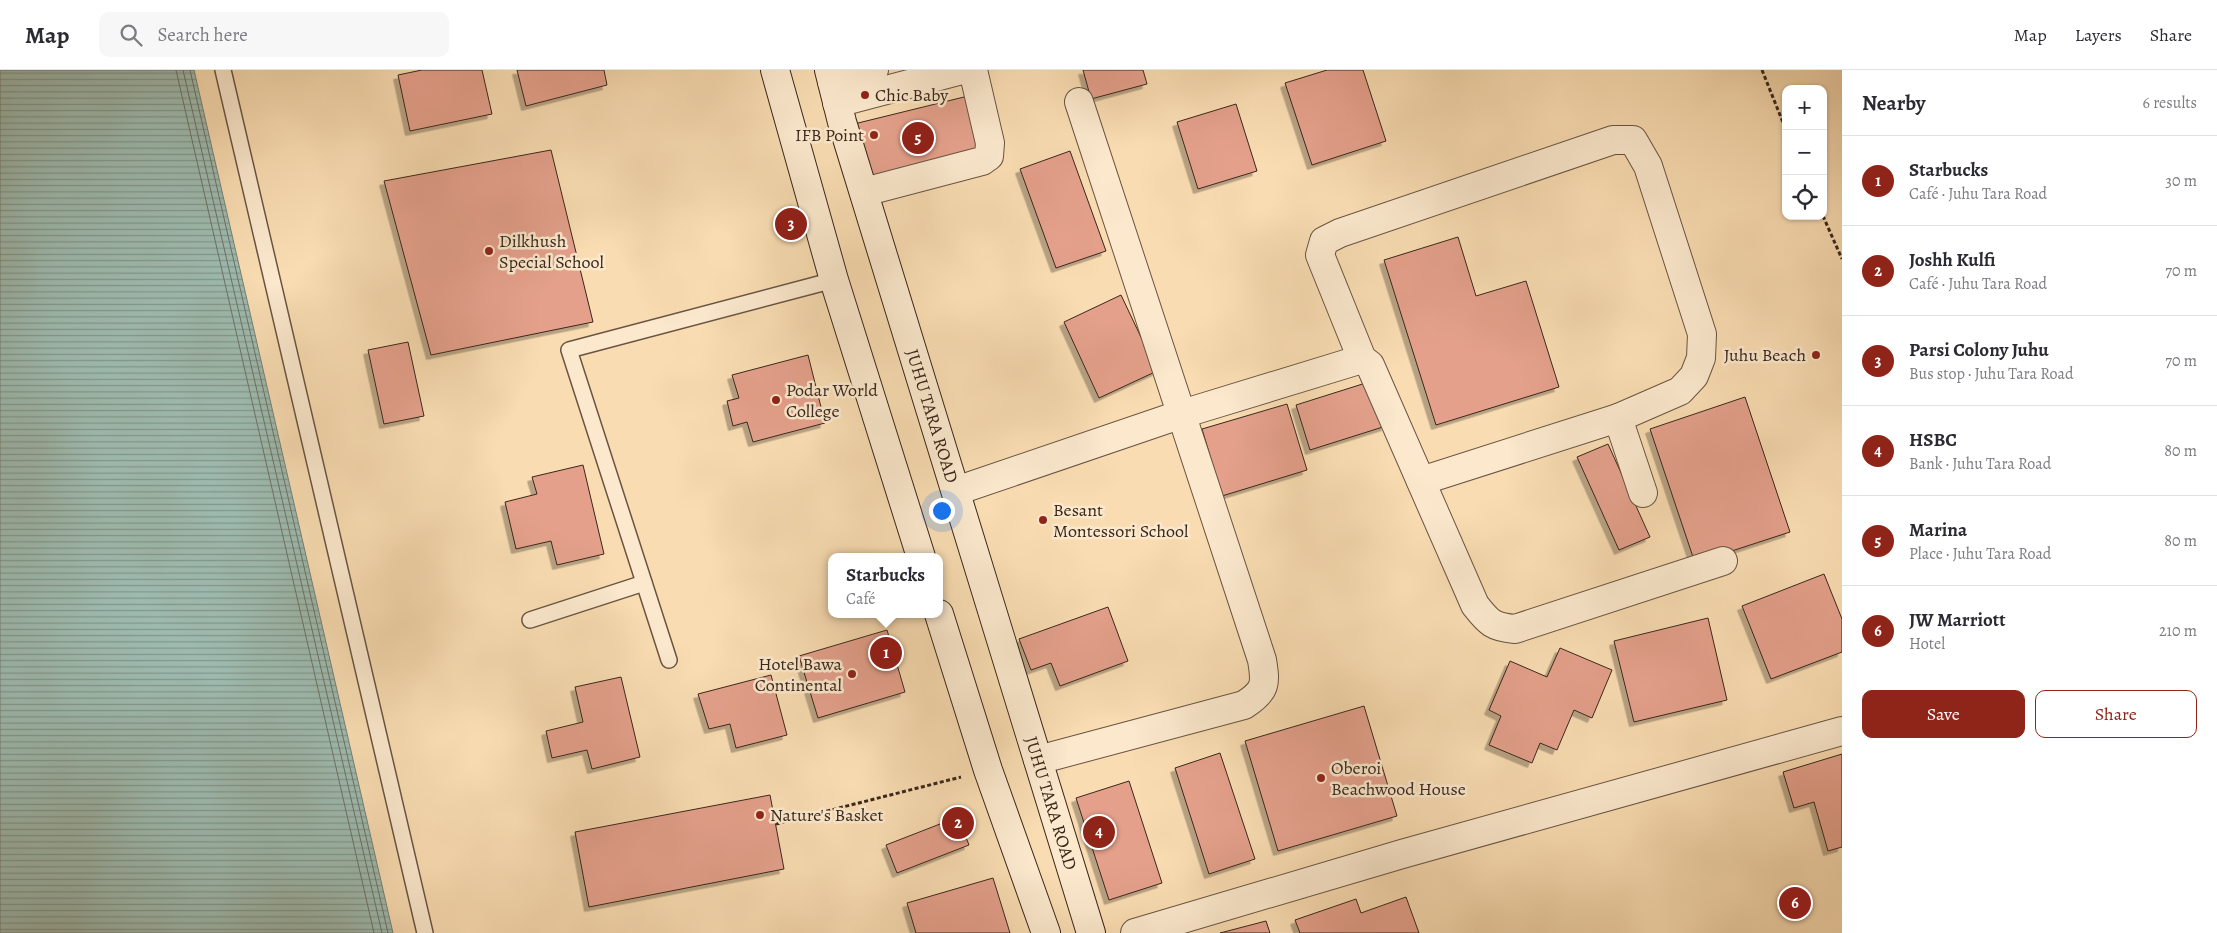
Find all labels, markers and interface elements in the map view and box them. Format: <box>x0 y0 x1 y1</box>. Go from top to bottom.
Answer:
search box <box>99 12 449 57</box>
text: Map <box>25 19 69 51</box>
icon: search <box>117 21 145 49</box>
text: Search here <box>157 22 248 48</box>
text: Map <box>2014 23 2047 47</box>
text: Layers <box>2075 23 2122 47</box>
text: Share <box>2150 23 2192 47</box>
place label: Chic Baby <box>875 83 949 107</box>
map controls <box>1782 85 1827 220</box>
button: + <box>1782 85 1827 130</box>
marker: Chic Baby <box>859 89 871 101</box>
text: Nearby <box>1862 89 1925 117</box>
text: 6 results <box>2143 92 2197 114</box>
pin: 5 <box>902 119 934 157</box>
place label: IFB Point <box>795 123 864 147</box>
marker: IFB Point <box>868 129 880 141</box>
button: − <box>1782 130 1827 175</box>
text: Starbucks <box>1909 157 1988 183</box>
text: 1 <box>1875 170 1881 192</box>
text: 30 m <box>2165 170 2197 192</box>
button: locate <box>1782 175 1827 220</box>
text: Café · Juhu Tara Road <box>1909 183 2047 205</box>
pin: 3 <box>775 205 807 243</box>
place label: Dilkhush Special School <box>499 229 605 274</box>
marker: Dilkhush Special School <box>483 245 495 257</box>
text: Joshh Kulfi <box>1909 247 1995 273</box>
text: 2 <box>1874 260 1882 282</box>
text: 70 m <box>2165 260 2197 282</box>
text: Café · Juhu Tara Road <box>1909 273 2047 295</box>
text: Parsi Colony Juhu <box>1909 337 2049 363</box>
place label: Juhu Beach <box>1724 343 1806 367</box>
street label: JUHU TARA ROAD <box>900 346 964 486</box>
marker: Juhu Beach <box>1810 349 1822 361</box>
text: 3 <box>1875 350 1881 372</box>
text: 70 m <box>2165 350 2197 372</box>
text: Bus stop · Juhu Tara Road <box>1909 363 2074 385</box>
place label: Podar World College <box>786 378 878 423</box>
marker: Podar World College <box>770 394 782 406</box>
text: HSBC <box>1909 427 1957 453</box>
text: 4 <box>1874 440 1882 462</box>
text: 80 m <box>2164 440 2197 462</box>
text: Bank · Juhu Tara Road <box>1909 453 2051 475</box>
your location <box>929 498 955 524</box>
place label: Besant Montessori School <box>1053 498 1189 543</box>
marker: Besant Montessori School <box>1037 514 1049 526</box>
text: Marina <box>1909 517 1967 543</box>
text: 5 <box>1875 530 1881 552</box>
text: 80 m <box>2164 530 2197 552</box>
text: Place · Juhu Tara Road <box>1909 543 2051 565</box>
popup <box>828 553 943 618</box>
text: Starbucks <box>846 562 925 588</box>
text: Café <box>846 588 876 610</box>
text: JW Marriott <box>1909 607 2005 633</box>
text: 6 <box>1874 620 1882 642</box>
text: 210 m <box>2159 620 2197 642</box>
text: Hotel <box>1909 633 1945 655</box>
pin: 1 <box>870 634 902 672</box>
place label: Hotel Bawa Continental <box>755 652 843 697</box>
marker: Hotel Bawa Continental <box>846 668 858 680</box>
button: Save <box>1862 690 2025 738</box>
button: Share <box>2035 690 2197 738</box>
street label: JUHU TARA ROAD <box>1019 733 1083 873</box>
place label: Oberoi Beachwood House <box>1331 756 1466 801</box>
marker: Oberoi Beachwood House <box>1315 772 1327 784</box>
place label: Nature's Basket <box>770 803 884 827</box>
pin: 2 <box>942 804 974 842</box>
marker: Nature's Basket <box>754 809 766 821</box>
pin: 4 <box>1083 813 1115 851</box>
pin: 6 <box>1779 884 1811 922</box>

